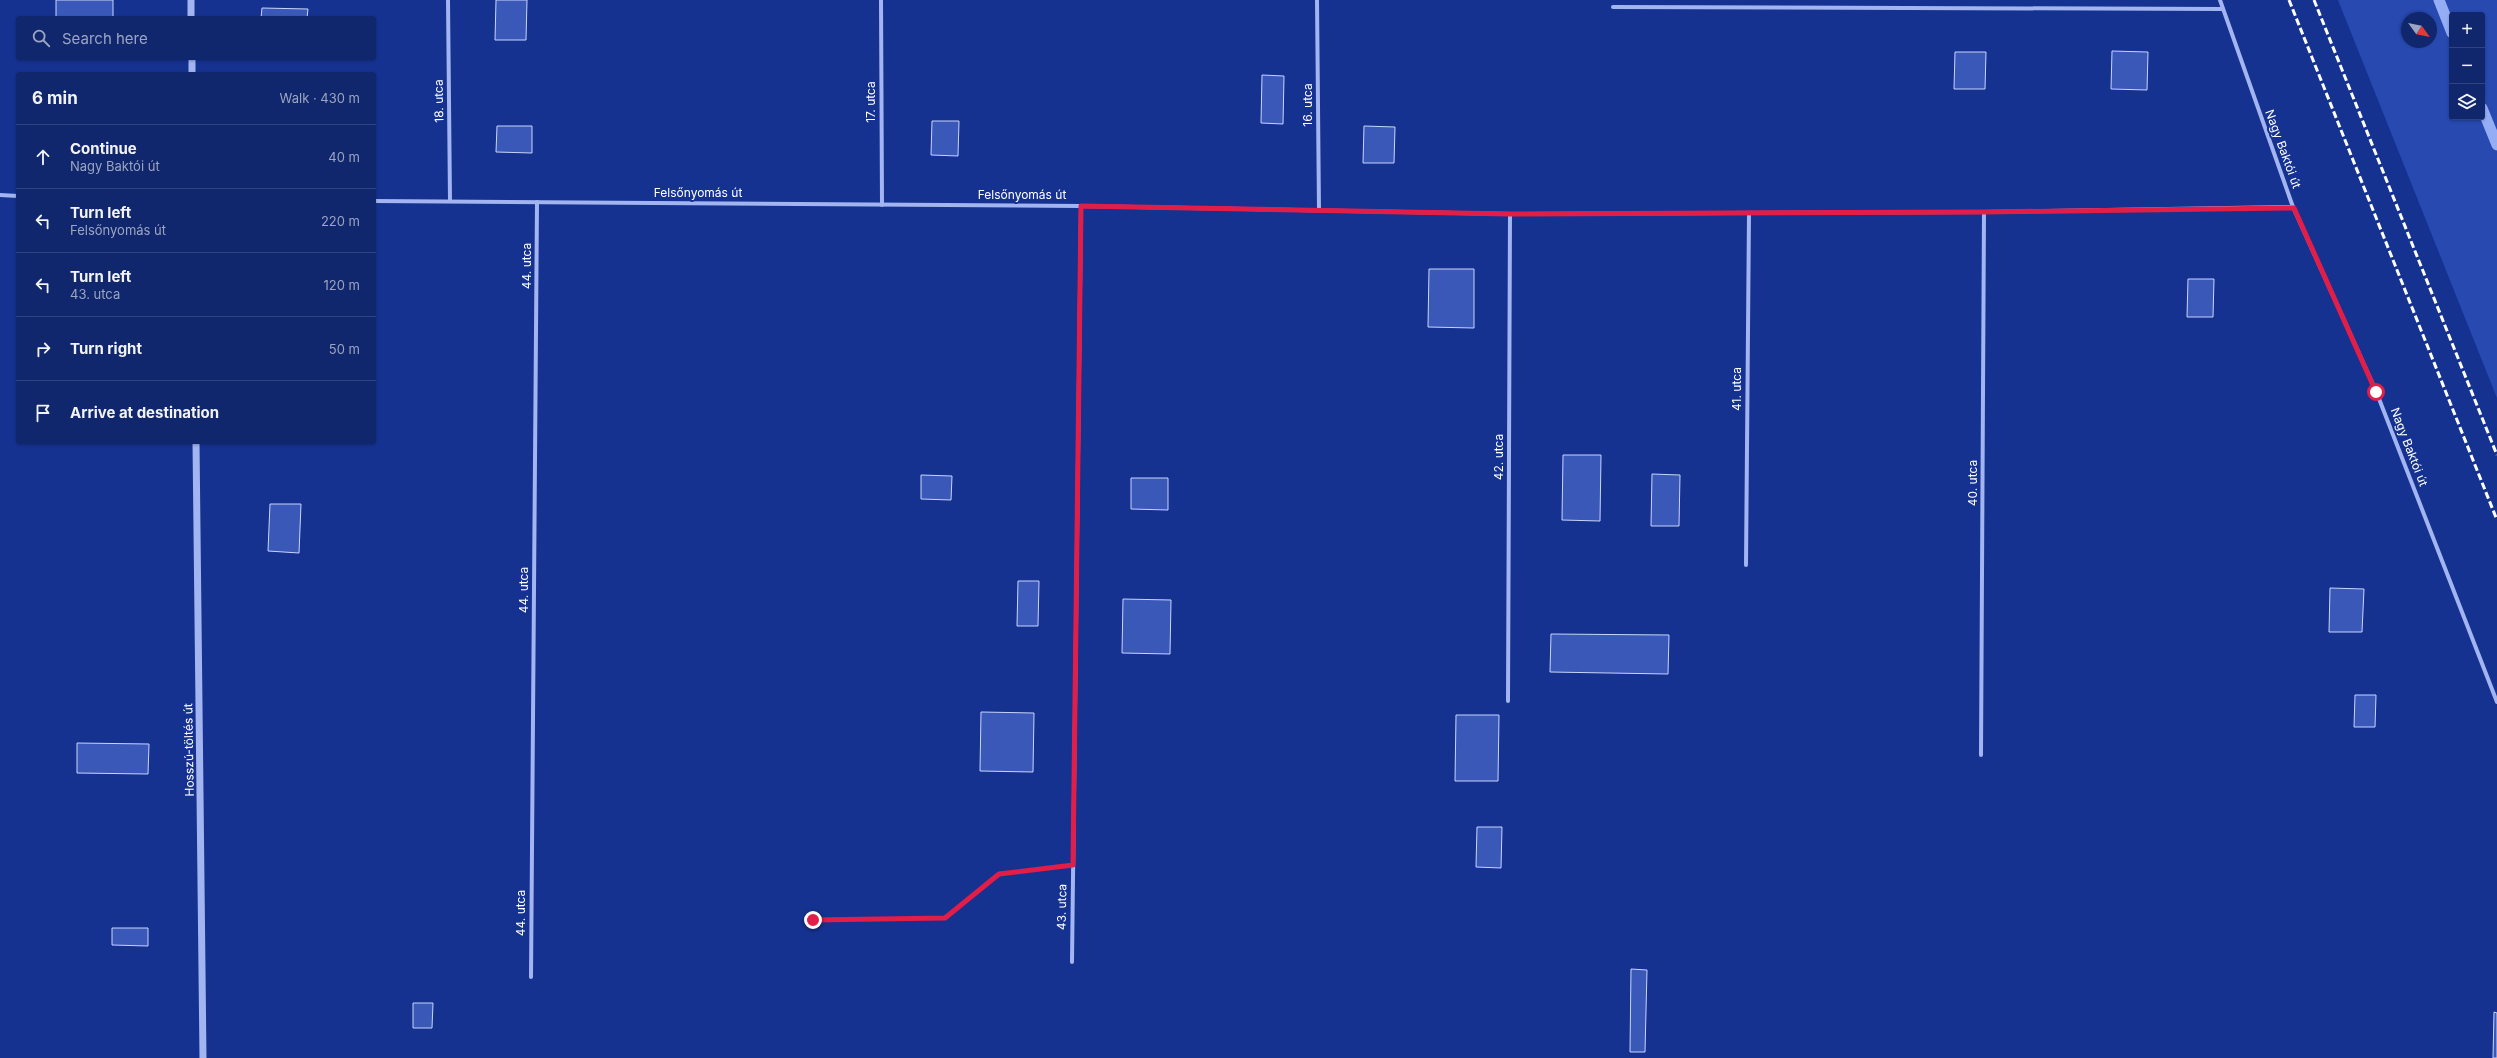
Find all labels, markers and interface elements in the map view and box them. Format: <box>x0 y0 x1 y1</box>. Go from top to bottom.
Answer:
north arrow <box>2401 12 2437 48</box>
map controls <box>2449 12 2485 120</box>
button: + <box>2449 12 2485 48</box>
search box <box>16 16 376 60</box>
icon: search <box>30 27 52 49</box>
text: Search here <box>62 29 148 48</box>
button: − <box>2449 48 2485 84</box>
street label: 18. utca <box>431 79 446 123</box>
street label: 17. utca <box>863 81 878 123</box>
street label: 16. utca <box>1300 83 1315 127</box>
button: layers <box>2449 84 2485 120</box>
text: 6 min <box>32 88 78 108</box>
text: Walk · 430 m <box>280 90 360 106</box>
street label: Nagy Baktói út <box>2262 107 2305 190</box>
text: Continue <box>70 139 137 158</box>
icon: ahead <box>32 146 54 168</box>
text: 40 m <box>328 149 360 165</box>
text: Nagy Baktói út <box>70 158 160 174</box>
street label: Felsőnyomás út <box>654 185 742 200</box>
street label: Felsőnyomás út <box>978 187 1066 202</box>
text: Turn left <box>70 203 131 222</box>
icon: left <box>32 210 54 232</box>
text: 220 m <box>321 213 360 229</box>
text: Felsőnyomás út <box>70 222 166 238</box>
street label: 44. utca <box>519 243 534 289</box>
text: Turn left <box>70 267 131 286</box>
icon: left <box>32 274 54 296</box>
text: 120 m <box>324 277 360 293</box>
text: 43. utca <box>70 286 120 302</box>
icon: right <box>32 338 54 360</box>
text: Turn right <box>70 339 142 358</box>
text: 50 m <box>329 341 360 357</box>
street label: 41. utca <box>1729 367 1744 411</box>
route start <box>2367 383 2385 401</box>
icon: arrive <box>32 402 54 424</box>
text: Arrive at destination <box>70 403 219 422</box>
street label: Nagy Baktói út <box>2388 406 2431 488</box>
street label: 42. utca <box>1491 434 1506 480</box>
street label: 40. utca <box>1965 460 1980 506</box>
street label: 44. utca <box>516 567 531 613</box>
street label: Hosszú-töltés út <box>180 703 197 797</box>
street label: 43. utca <box>1054 884 1069 930</box>
street label: 44. utca <box>513 890 528 936</box>
route end <box>804 911 822 929</box>

